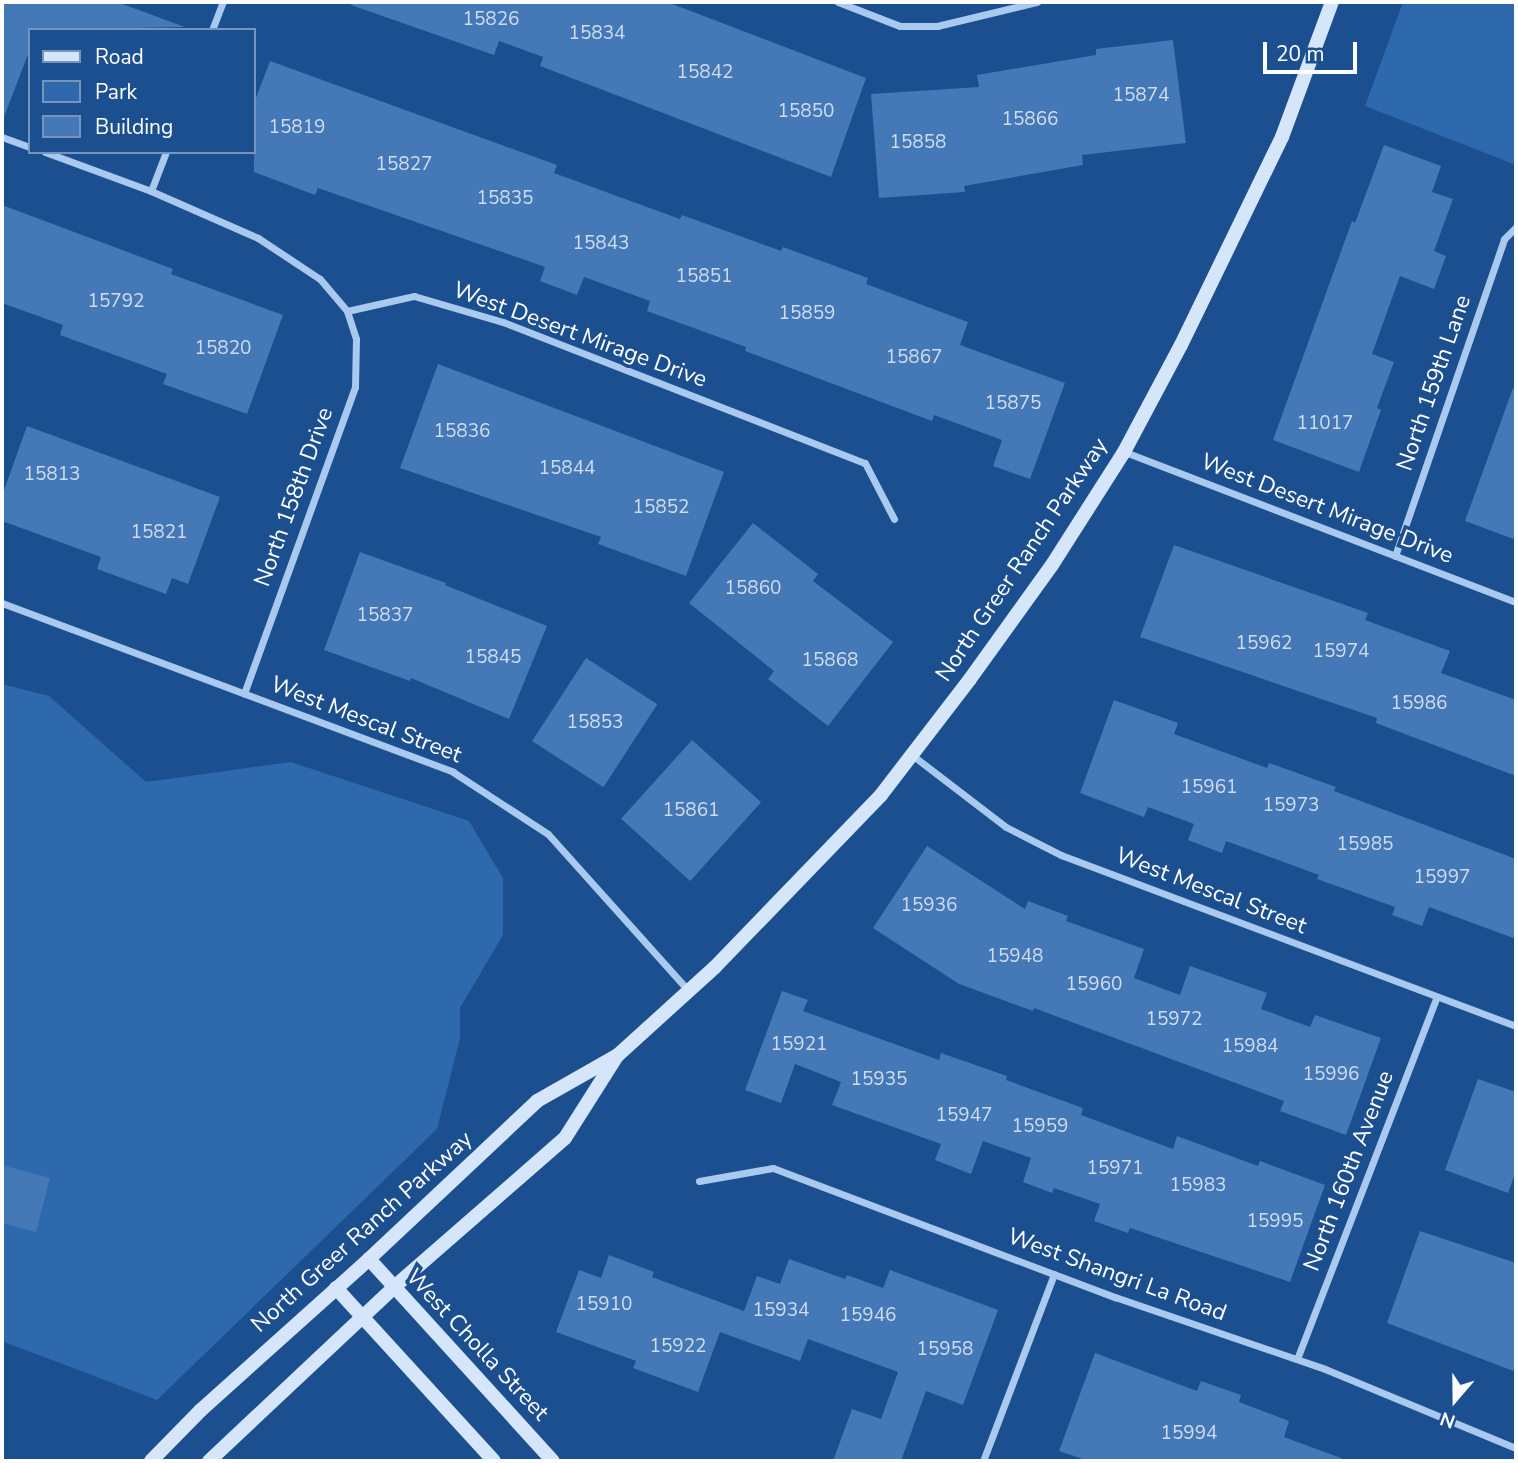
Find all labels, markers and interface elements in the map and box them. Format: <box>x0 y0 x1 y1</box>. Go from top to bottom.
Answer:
house number: 15826 <box>463 9 519 31</box>
house number: 15834 <box>569 23 625 45</box>
legend <box>28 28 256 154</box>
scale bar <box>1266 28 1360 72</box>
text: 20 m <box>1276 40 1325 68</box>
text: Road <box>95 43 144 71</box>
house number: 15842 <box>677 62 733 84</box>
text: Park <box>95 78 137 106</box>
house number: 15874 <box>1113 85 1169 107</box>
house number: 15850 <box>778 101 834 123</box>
house number: 15866 <box>1002 109 1058 131</box>
text: Building <box>95 113 173 141</box>
house number: 15819 <box>269 117 325 139</box>
house number: 15858 <box>890 132 946 154</box>
house number: 15827 <box>376 154 432 176</box>
house number: 15835 <box>477 188 533 210</box>
house number: 15843 <box>573 233 629 255</box>
house number: 15851 <box>676 266 732 288</box>
street label: West Desert Mirage Drive <box>449 276 711 394</box>
house number: 15792 <box>88 291 144 313</box>
street label: North 159th Lane <box>1391 291 1477 475</box>
house number: 15859 <box>779 303 835 325</box>
house number: 15820 <box>195 338 251 360</box>
house number: 15867 <box>886 347 942 369</box>
house number: 15875 <box>985 393 1041 415</box>
street label: North 158th Drive <box>249 404 339 590</box>
house number: 11017 <box>1297 413 1353 435</box>
house number: 15836 <box>434 421 490 443</box>
street label: North Greer Ranch Parkway <box>930 433 1114 687</box>
street label: West Desert Mirage Drive <box>1197 448 1457 570</box>
house number: 15844 <box>539 458 595 480</box>
house number: 15813 <box>24 464 80 486</box>
house number: 15852 <box>633 497 689 519</box>
house number: 15821 <box>131 522 187 544</box>
house number: 15860 <box>725 578 781 600</box>
house number: 15837 <box>357 605 413 627</box>
house number: 15962 <box>1236 633 1292 655</box>
house number: 15974 <box>1313 641 1369 663</box>
house number: 15845 <box>465 647 521 669</box>
house number: 15868 <box>802 650 858 672</box>
street label: West Mescal Street <box>267 671 465 769</box>
house number: 15986 <box>1391 693 1447 715</box>
house number: 15853 <box>567 712 623 734</box>
house number: 15961 <box>1181 777 1237 799</box>
house number: 15973 <box>1263 795 1319 817</box>
house number: 15861 <box>663 800 719 822</box>
house number: 15985 <box>1337 834 1393 856</box>
street label: West Mescal Street <box>1112 842 1310 940</box>
house number: 15997 <box>1414 867 1470 889</box>
house number: 15936 <box>901 895 957 917</box>
house number: 15948 <box>987 946 1043 968</box>
house number: 15960 <box>1066 974 1122 996</box>
house number: 15972 <box>1146 1009 1202 1031</box>
house number: 15921 <box>771 1034 827 1056</box>
house number: 15984 <box>1222 1036 1278 1058</box>
house number: 15996 <box>1303 1064 1359 1086</box>
street label: North 160th Avenue <box>1298 1067 1400 1275</box>
house number: 15935 <box>851 1069 907 1091</box>
house number: 15947 <box>936 1105 992 1127</box>
house number: 15959 <box>1012 1116 1068 1138</box>
street label: North Greer Ranch Parkway <box>246 1125 478 1339</box>
house number: 15971 <box>1087 1158 1143 1180</box>
house number: 15983 <box>1170 1175 1226 1197</box>
house number: 15995 <box>1247 1211 1303 1233</box>
street label: West Shangri La Road <box>1004 1223 1230 1327</box>
street label: West Cholla Street <box>400 1264 554 1426</box>
house number: 15910 <box>576 1294 632 1316</box>
house number: 15934 <box>753 1300 809 1322</box>
house number: 15946 <box>840 1305 896 1327</box>
house number: 15922 <box>650 1336 706 1358</box>
house number: 15958 <box>917 1339 973 1361</box>
north arrow <box>1420 1365 1490 1435</box>
text: N <box>1437 1405 1459 1434</box>
house number: 15994 <box>1161 1423 1217 1445</box>

